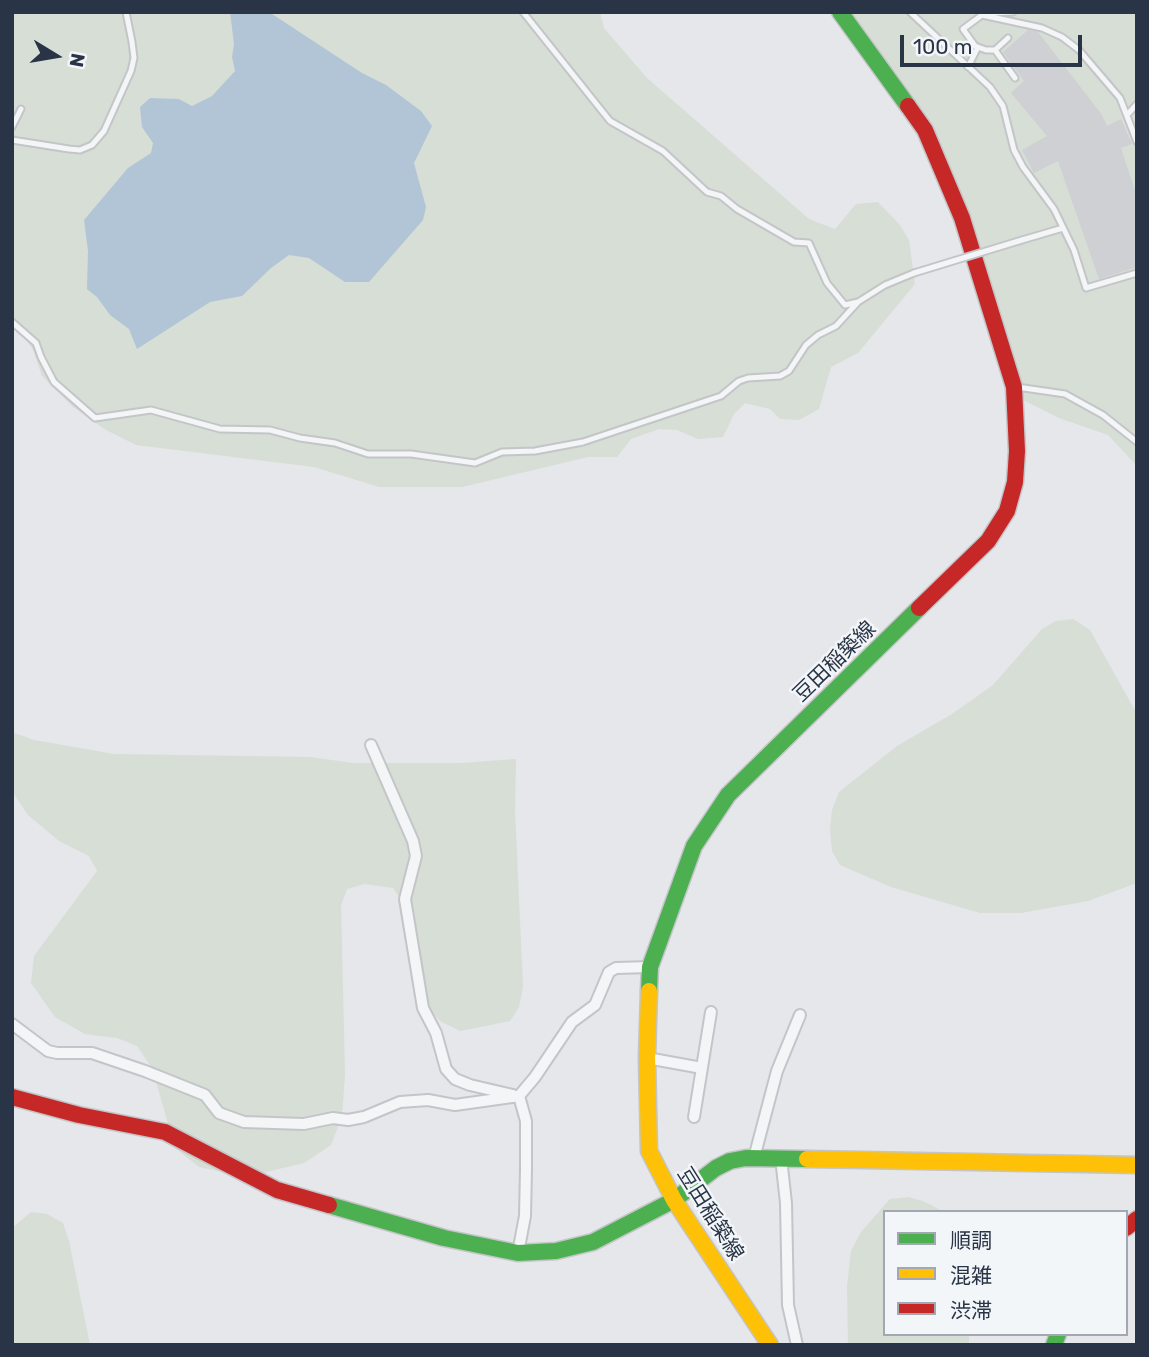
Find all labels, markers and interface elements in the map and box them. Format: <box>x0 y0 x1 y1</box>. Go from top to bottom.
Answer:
north arrow <box>21 21 91 91</box>
scale bar <box>904 21 1086 65</box>
text: 100 m <box>913 34 972 59</box>
text: N <box>65 51 90 69</box>
street label: 豆田稲築線 <box>788 616 882 708</box>
street label: 豆田稲築線 <box>671 1163 749 1265</box>
legend <box>883 1210 1128 1336</box>
text: 順調 <box>950 1228 992 1253</box>
text: 混雑 <box>950 1263 992 1288</box>
text: 渋滞 <box>950 1298 992 1323</box>

